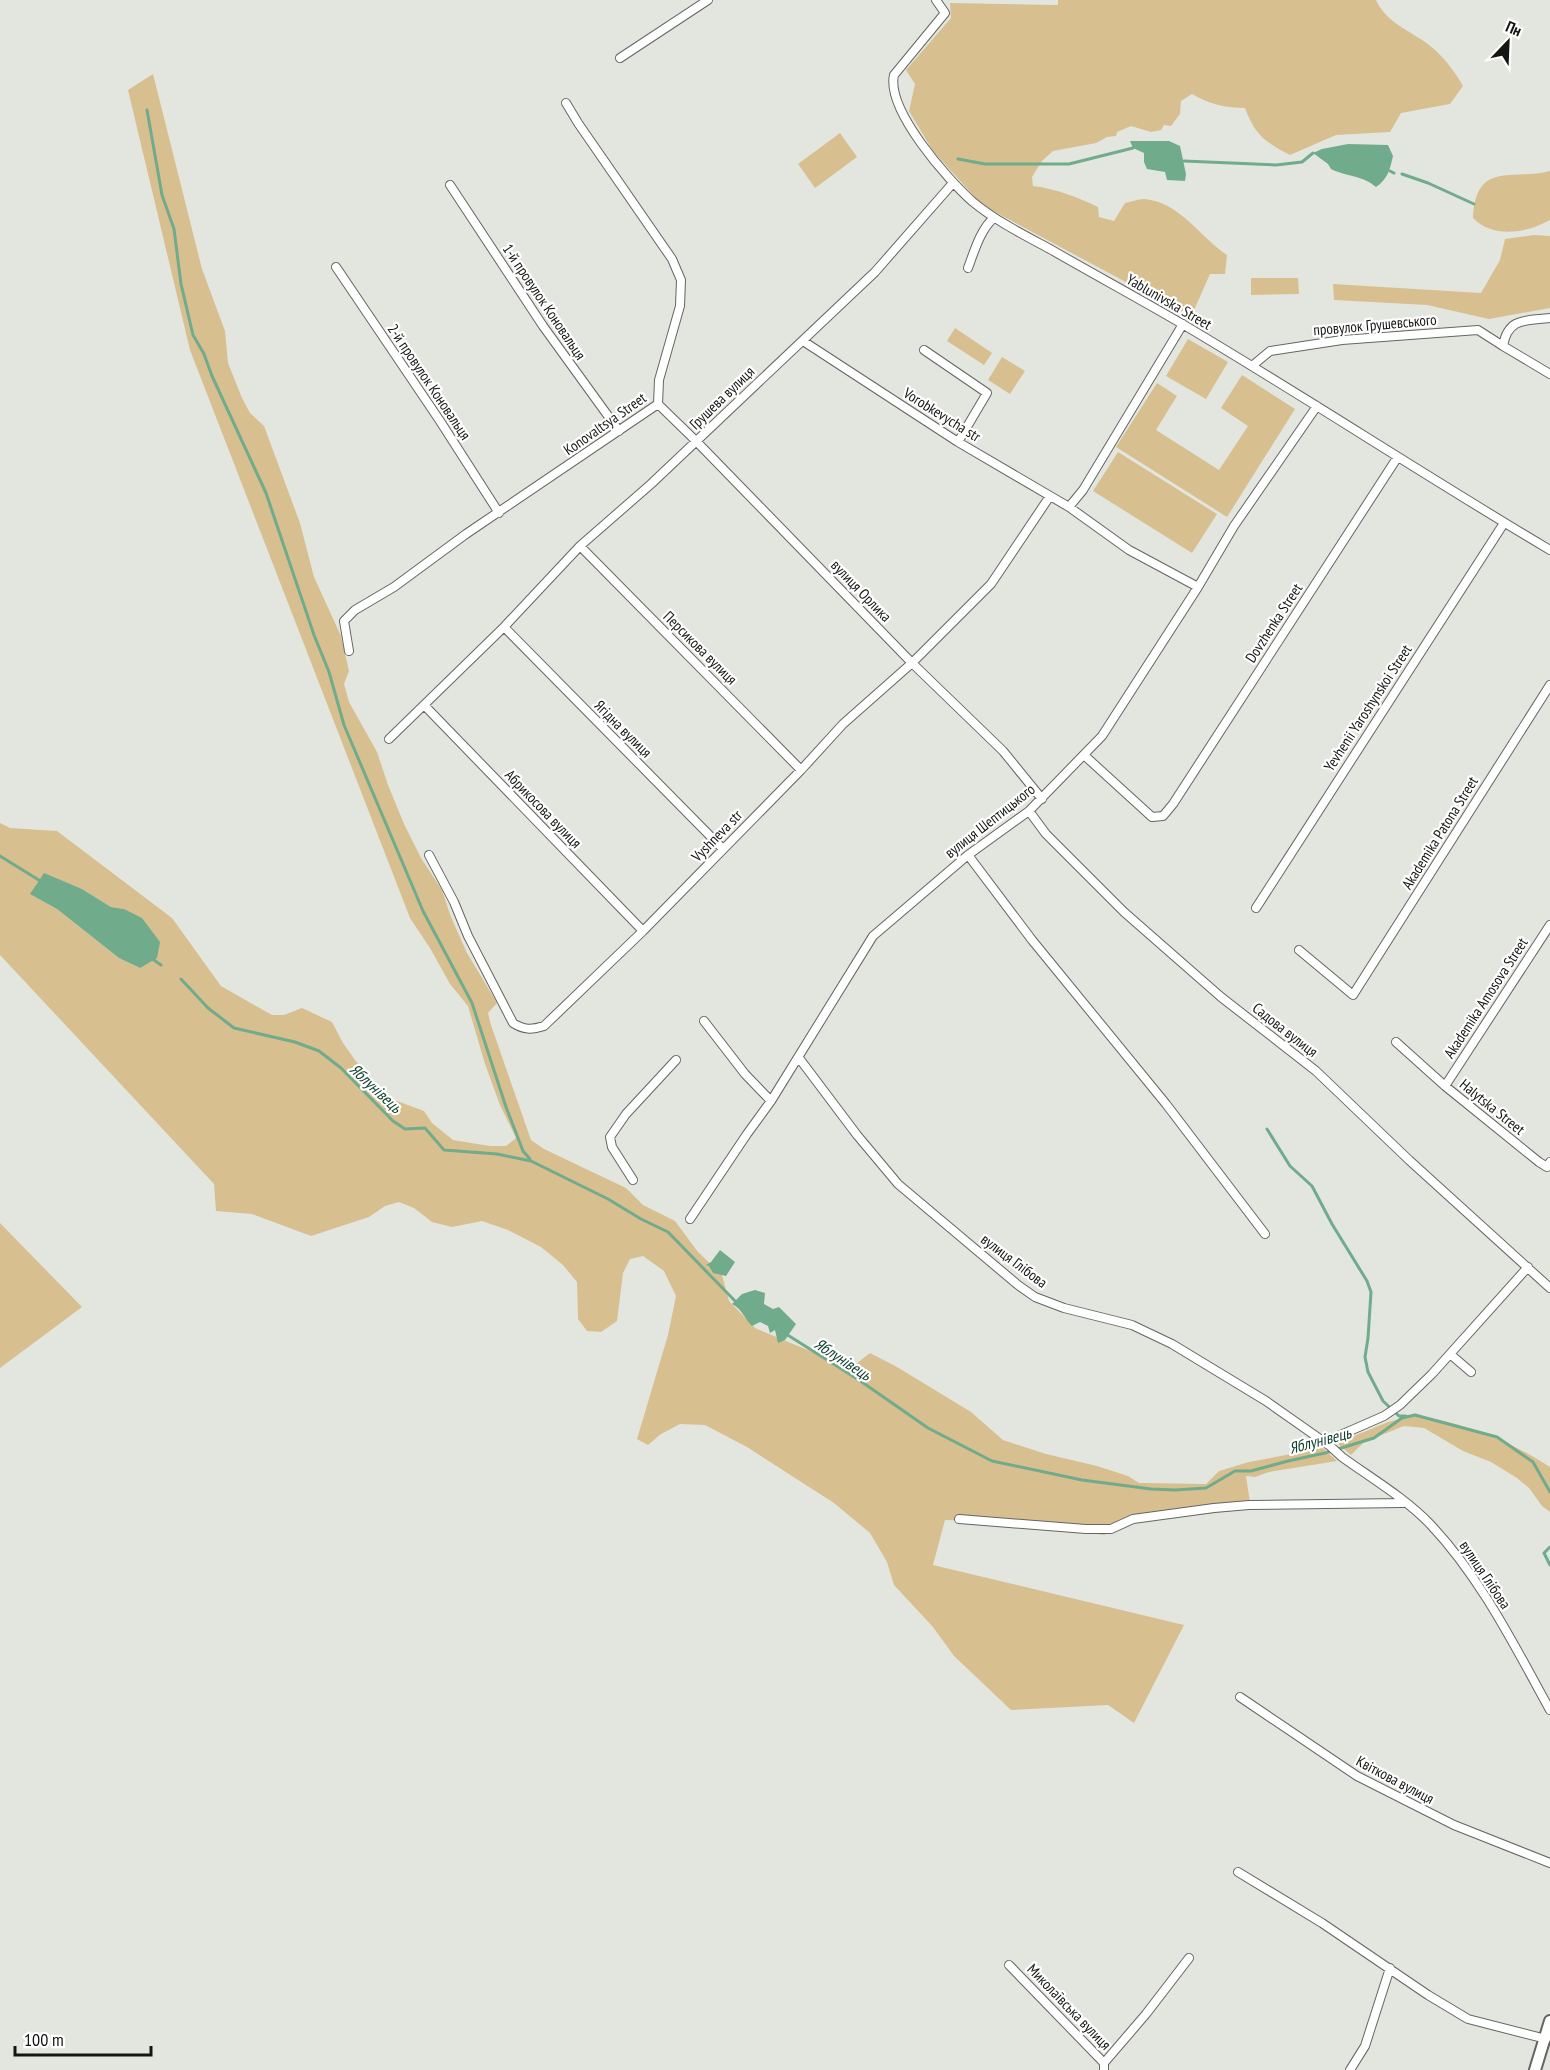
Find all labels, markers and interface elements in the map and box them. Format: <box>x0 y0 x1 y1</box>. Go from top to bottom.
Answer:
north arrow <box>1478 12 1538 72</box>
text: Пн <box>1503 16 1525 40</box>
street label: 1-й провулок Коновальця <box>499 240 590 363</box>
street label: Yablunivska Street <box>1123 270 1215 334</box>
street label: провулок Грушевського <box>1313 310 1437 339</box>
street label: 2-й провулок Коновальця <box>384 320 475 443</box>
street label: Грушева вулиця <box>685 362 758 433</box>
street label: Vorobkevycha str <box>899 383 985 446</box>
street label: Konovaltsya Street <box>560 388 650 459</box>
street label: вулиця Орлика <box>827 556 896 626</box>
street label: Dovzhenka Street <box>1241 579 1306 666</box>
street label: Персикова вулиця <box>660 607 741 689</box>
street label: Yevhenii Yaroshynskoi Street <box>1319 641 1416 775</box>
street label: Ягідна вулиця <box>591 696 656 761</box>
street label: Абрикосова вулиця <box>501 765 586 852</box>
street label: Akademika Patona Street <box>1397 773 1482 893</box>
street label: вулиця Шептицького <box>941 779 1039 862</box>
street label: Vyshneva str <box>687 805 747 866</box>
street label: Akademika Amosova Street <box>1439 934 1532 1062</box>
street label: Садова вулиця <box>1249 998 1322 1061</box>
water label: Яблунівець <box>346 1059 407 1118</box>
street label: Halytska Street <box>1456 1075 1529 1139</box>
street label: вулиця Глібова <box>977 1229 1051 1292</box>
water label: Яблунівець <box>811 1333 876 1385</box>
water label: Яблунівець <box>1287 1422 1354 1458</box>
street label: вулиця Глібова <box>1456 1537 1515 1612</box>
street label: Квіткова вулиця <box>1353 1751 1438 1808</box>
street label: Миколаївська вулиця <box>1023 1960 1115 2054</box>
scale bar <box>15 2019 152 2057</box>
text: 100 m <box>24 2028 64 2051</box>

